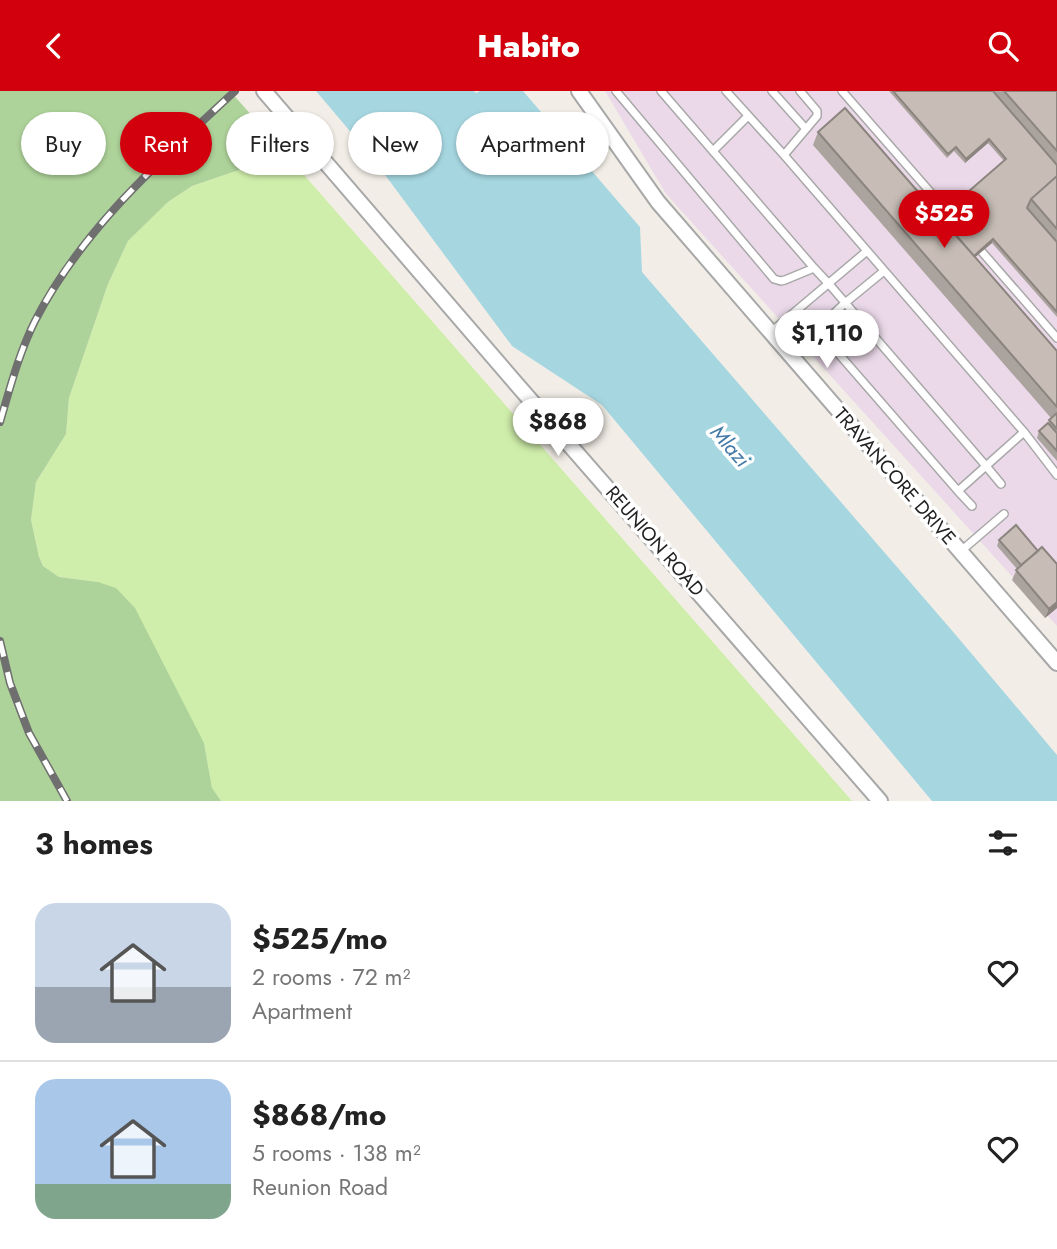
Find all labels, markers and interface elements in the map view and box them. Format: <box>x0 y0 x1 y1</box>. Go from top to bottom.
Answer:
text: Habito <box>477 23 580 69</box>
icon: back <box>35 27 73 65</box>
icon: search <box>984 27 1022 65</box>
chip: Buy <box>21 112 106 175</box>
chip: Rent <box>120 112 212 175</box>
chip: Filters <box>226 112 334 175</box>
chip: New <box>348 112 442 175</box>
chip: Apartment <box>456 112 609 175</box>
pin: $525 <box>903 191 985 250</box>
text: $525 <box>914 196 974 230</box>
pin: $1,110 <box>770 310 884 370</box>
text: $1,110 <box>791 316 863 350</box>
pin: $868 <box>517 399 599 458</box>
street label: TRAVANCORE DRIVE <box>828 401 962 551</box>
text: $868 <box>529 404 587 438</box>
water label: Mlazi <box>703 418 757 474</box>
street label: REUNION ROAD <box>599 480 711 602</box>
text: 3 homes <box>35 822 153 865</box>
icon: filters <box>984 824 1022 862</box>
text: $525/mo <box>252 917 387 960</box>
icon: home <box>91 931 175 1015</box>
icon: heart <box>984 954 1022 992</box>
text: 2 rooms · 72 m² <box>252 960 411 994</box>
text: Apartment <box>252 994 352 1028</box>
text: $868/mo <box>252 1093 386 1136</box>
icon: home <box>91 1107 175 1191</box>
icon: heart <box>984 1130 1022 1168</box>
text: 5 rooms · 138 m² <box>252 1136 421 1170</box>
text: Reunion Road <box>252 1170 388 1204</box>

